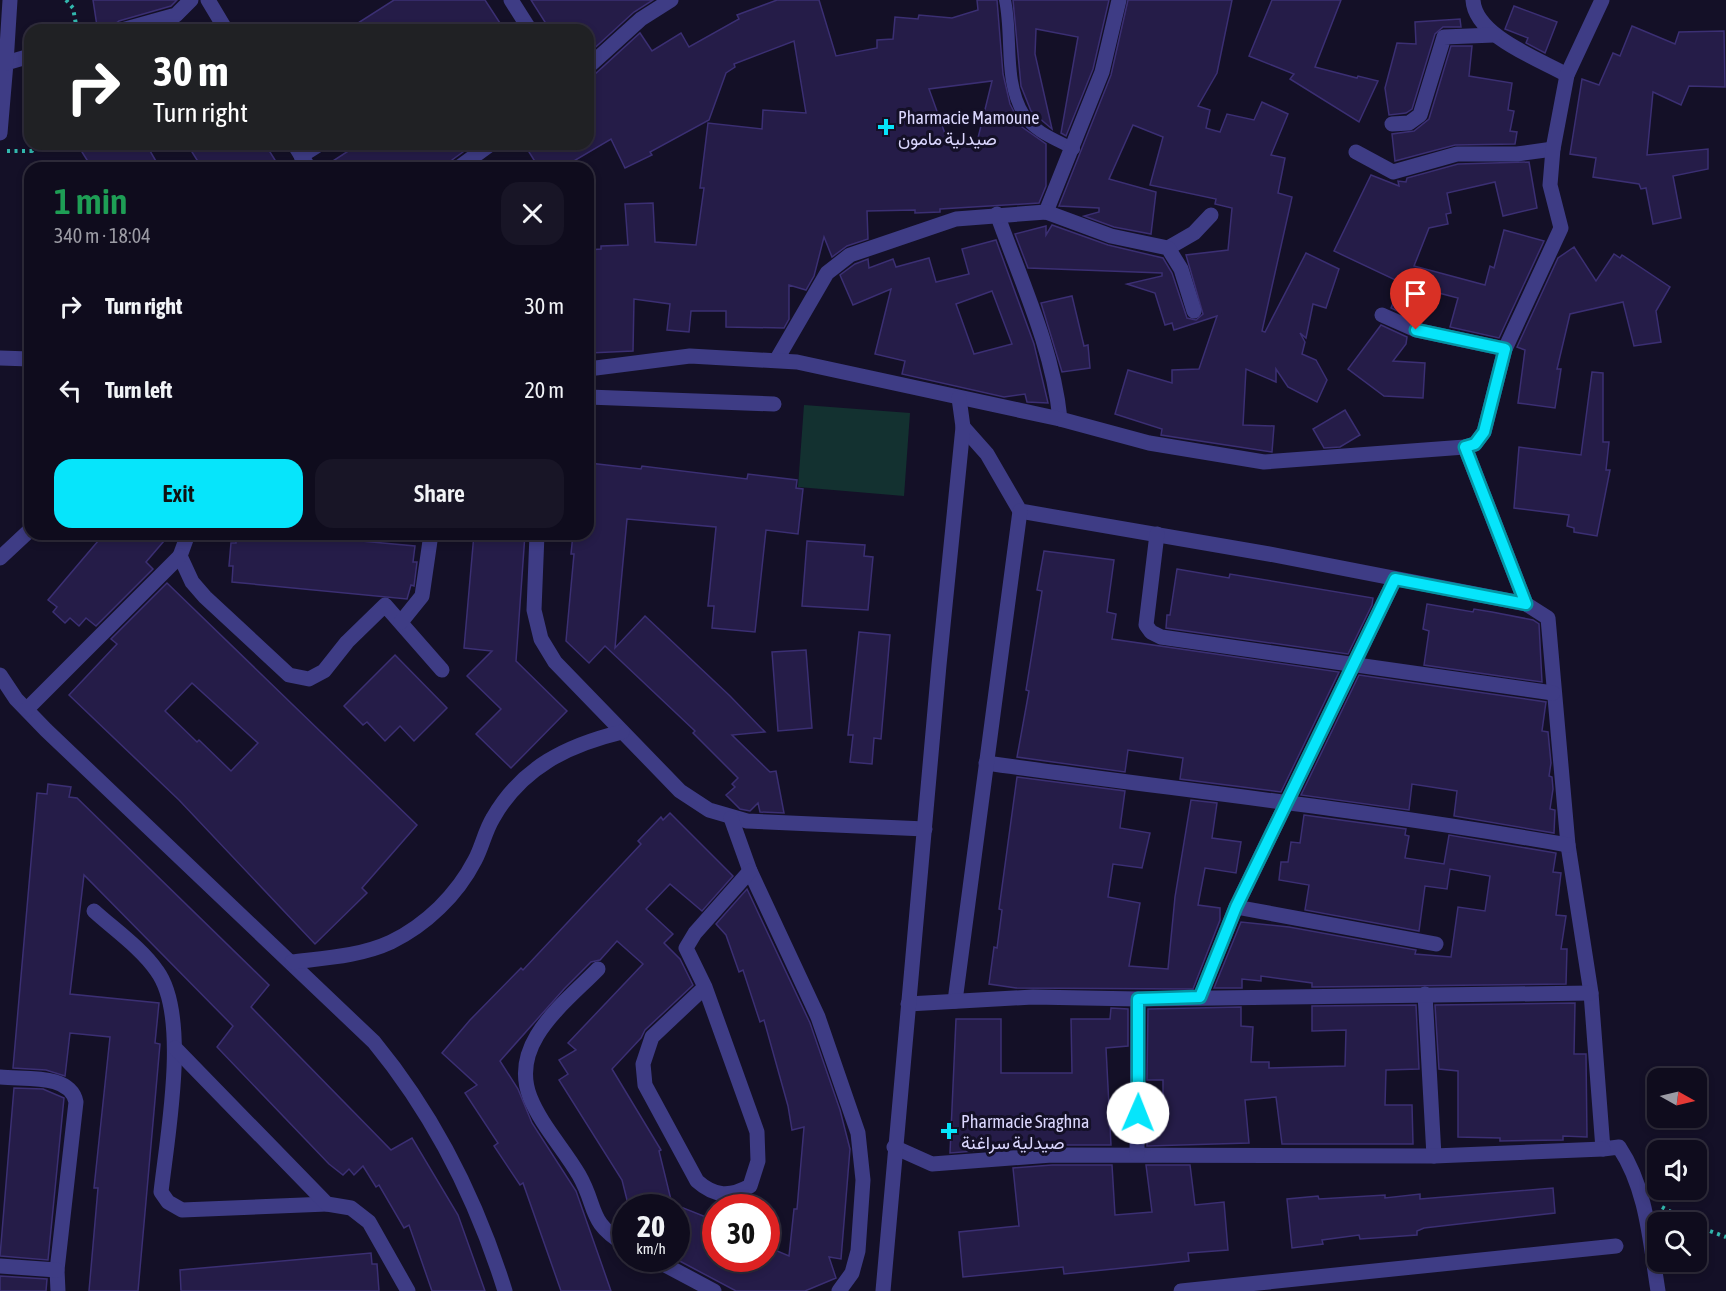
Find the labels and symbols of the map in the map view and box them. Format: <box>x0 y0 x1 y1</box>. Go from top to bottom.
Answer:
place label: Pharmacie Mamoune صيدلية مامون <box>898 107 1039 150</box>
marker: Pharmacie Mamoune صيدلية مامون <box>879 120 893 134</box>
pin <box>1390 268 1441 330</box>
north arrow <box>1647 1068 1707 1128</box>
position arrow <box>1106 1081 1170 1145</box>
place label: Pharmacie Sraghna صيدلية سراغنة <box>961 1111 1089 1154</box>
marker: Pharmacie Sraghna صيدلية سراغنة <box>942 1124 956 1138</box>
speed limit sign: 30 <box>702 1194 780 1272</box>

